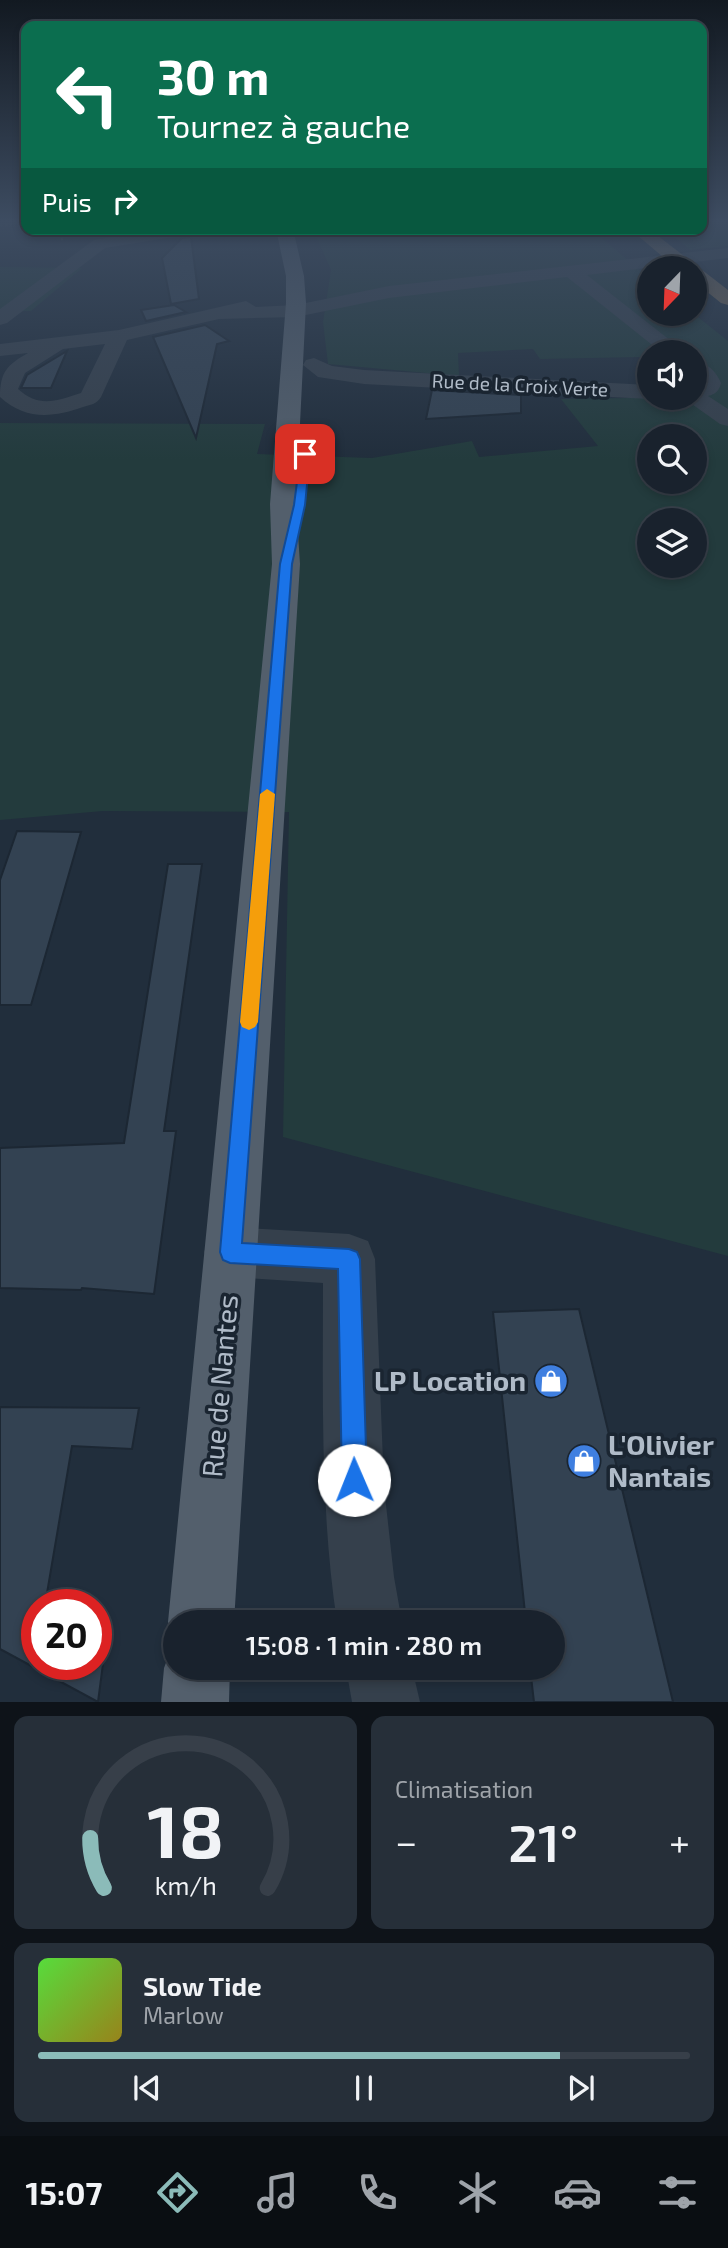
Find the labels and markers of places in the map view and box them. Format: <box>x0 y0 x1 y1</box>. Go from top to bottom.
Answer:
pin <box>275 424 335 484</box>
shop icon: LP Location <box>532 1362 570 1400</box>
place label: LP Location <box>374 1363 526 1397</box>
place label: L'Olivier Nantais <box>608 1427 714 1493</box>
shop icon: L'Olivier Nantais <box>565 1442 603 1480</box>

